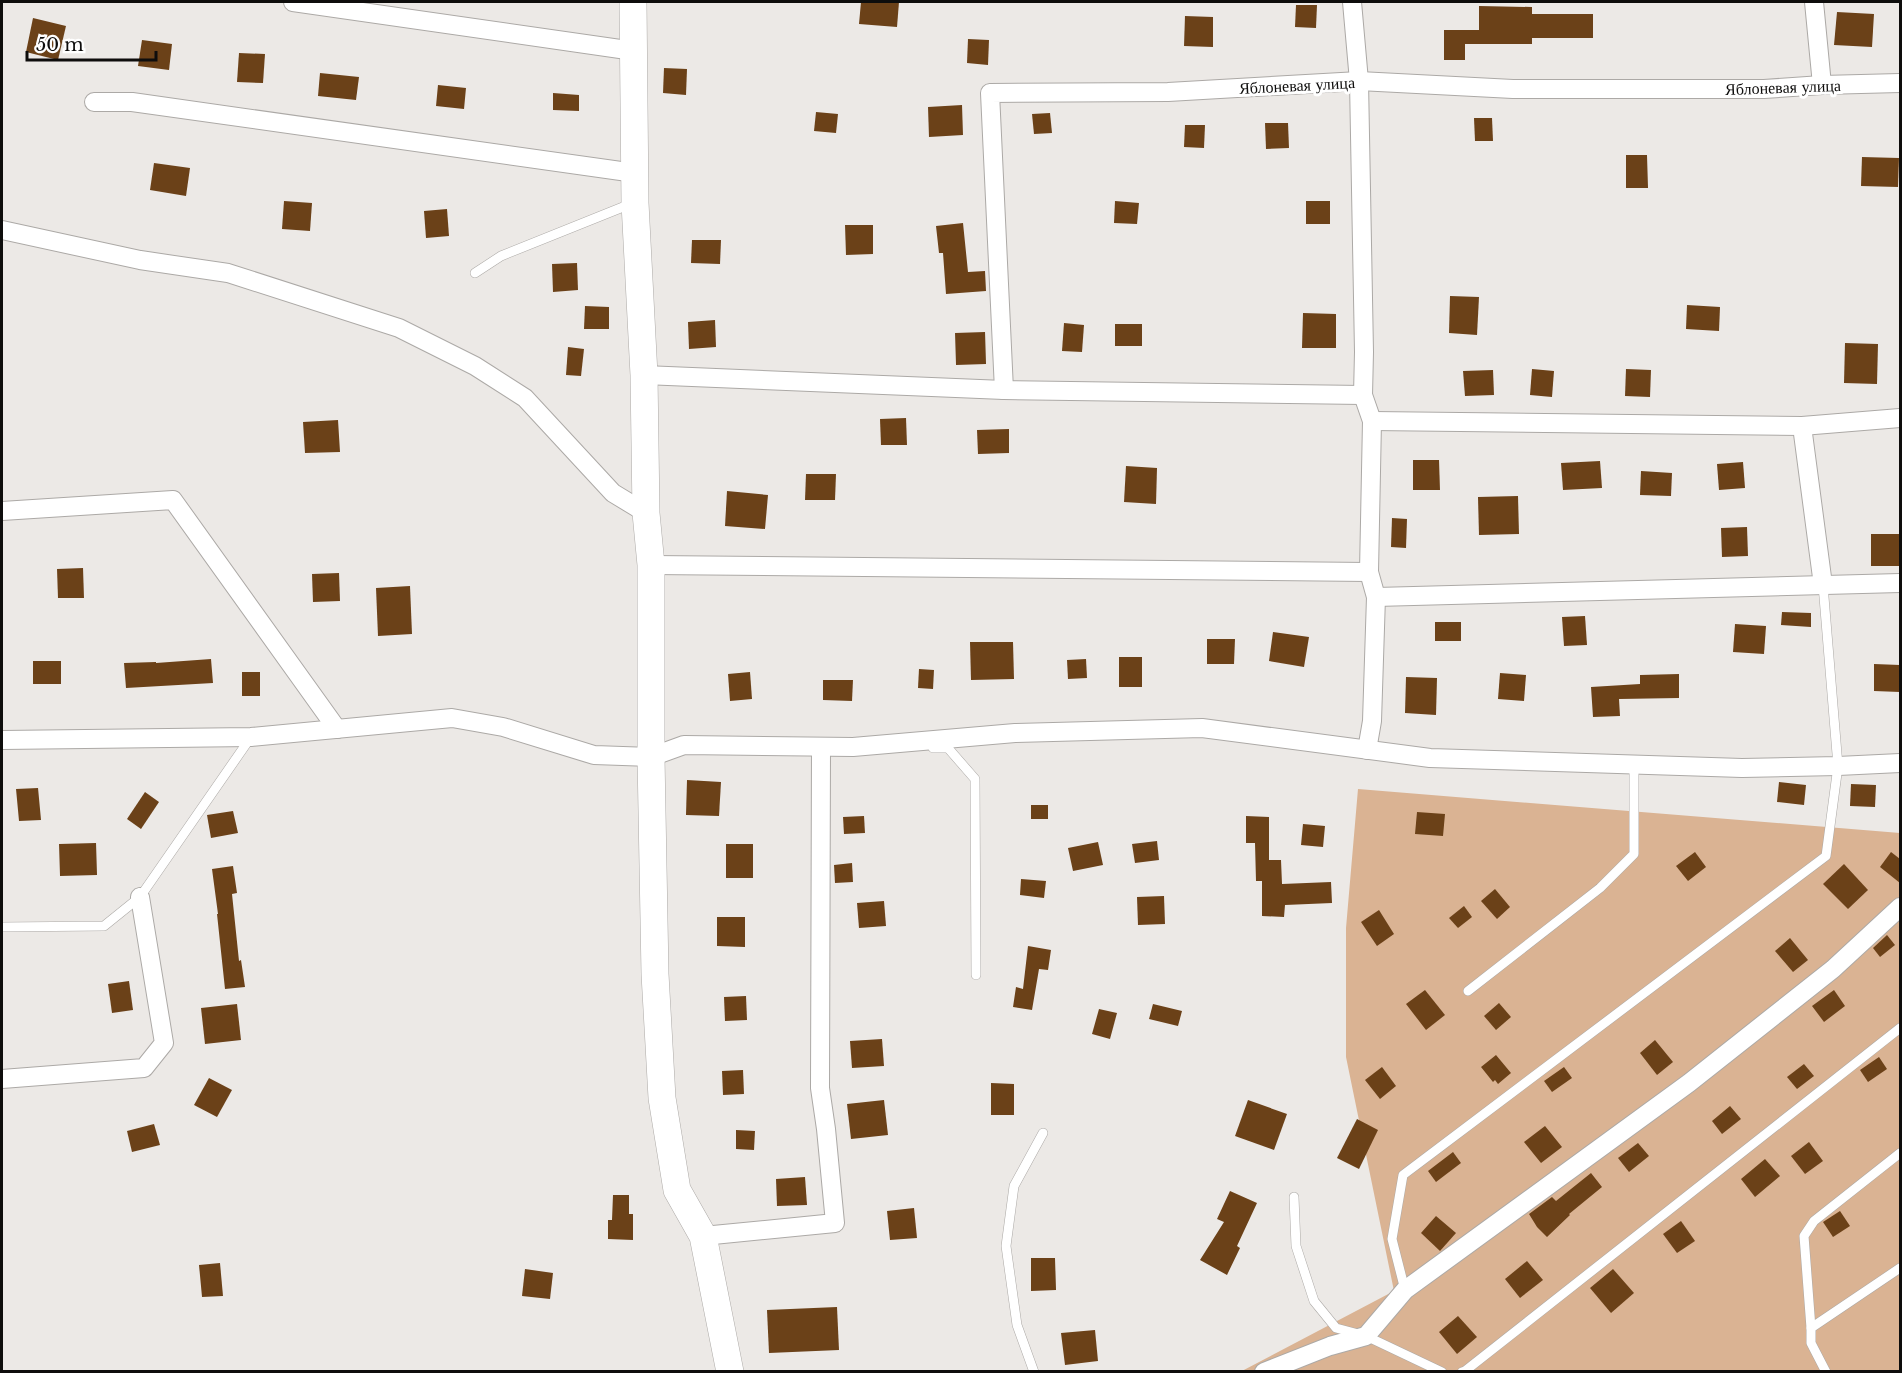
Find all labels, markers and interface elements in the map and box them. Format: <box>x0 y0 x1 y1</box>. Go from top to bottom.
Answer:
scale bar <box>27 24 156 62</box>
text: 50 m <box>36 34 84 56</box>
street label: Яблоневая улица <box>1239 72 1355 98</box>
street label: Яблоневая улица <box>1725 75 1841 99</box>

